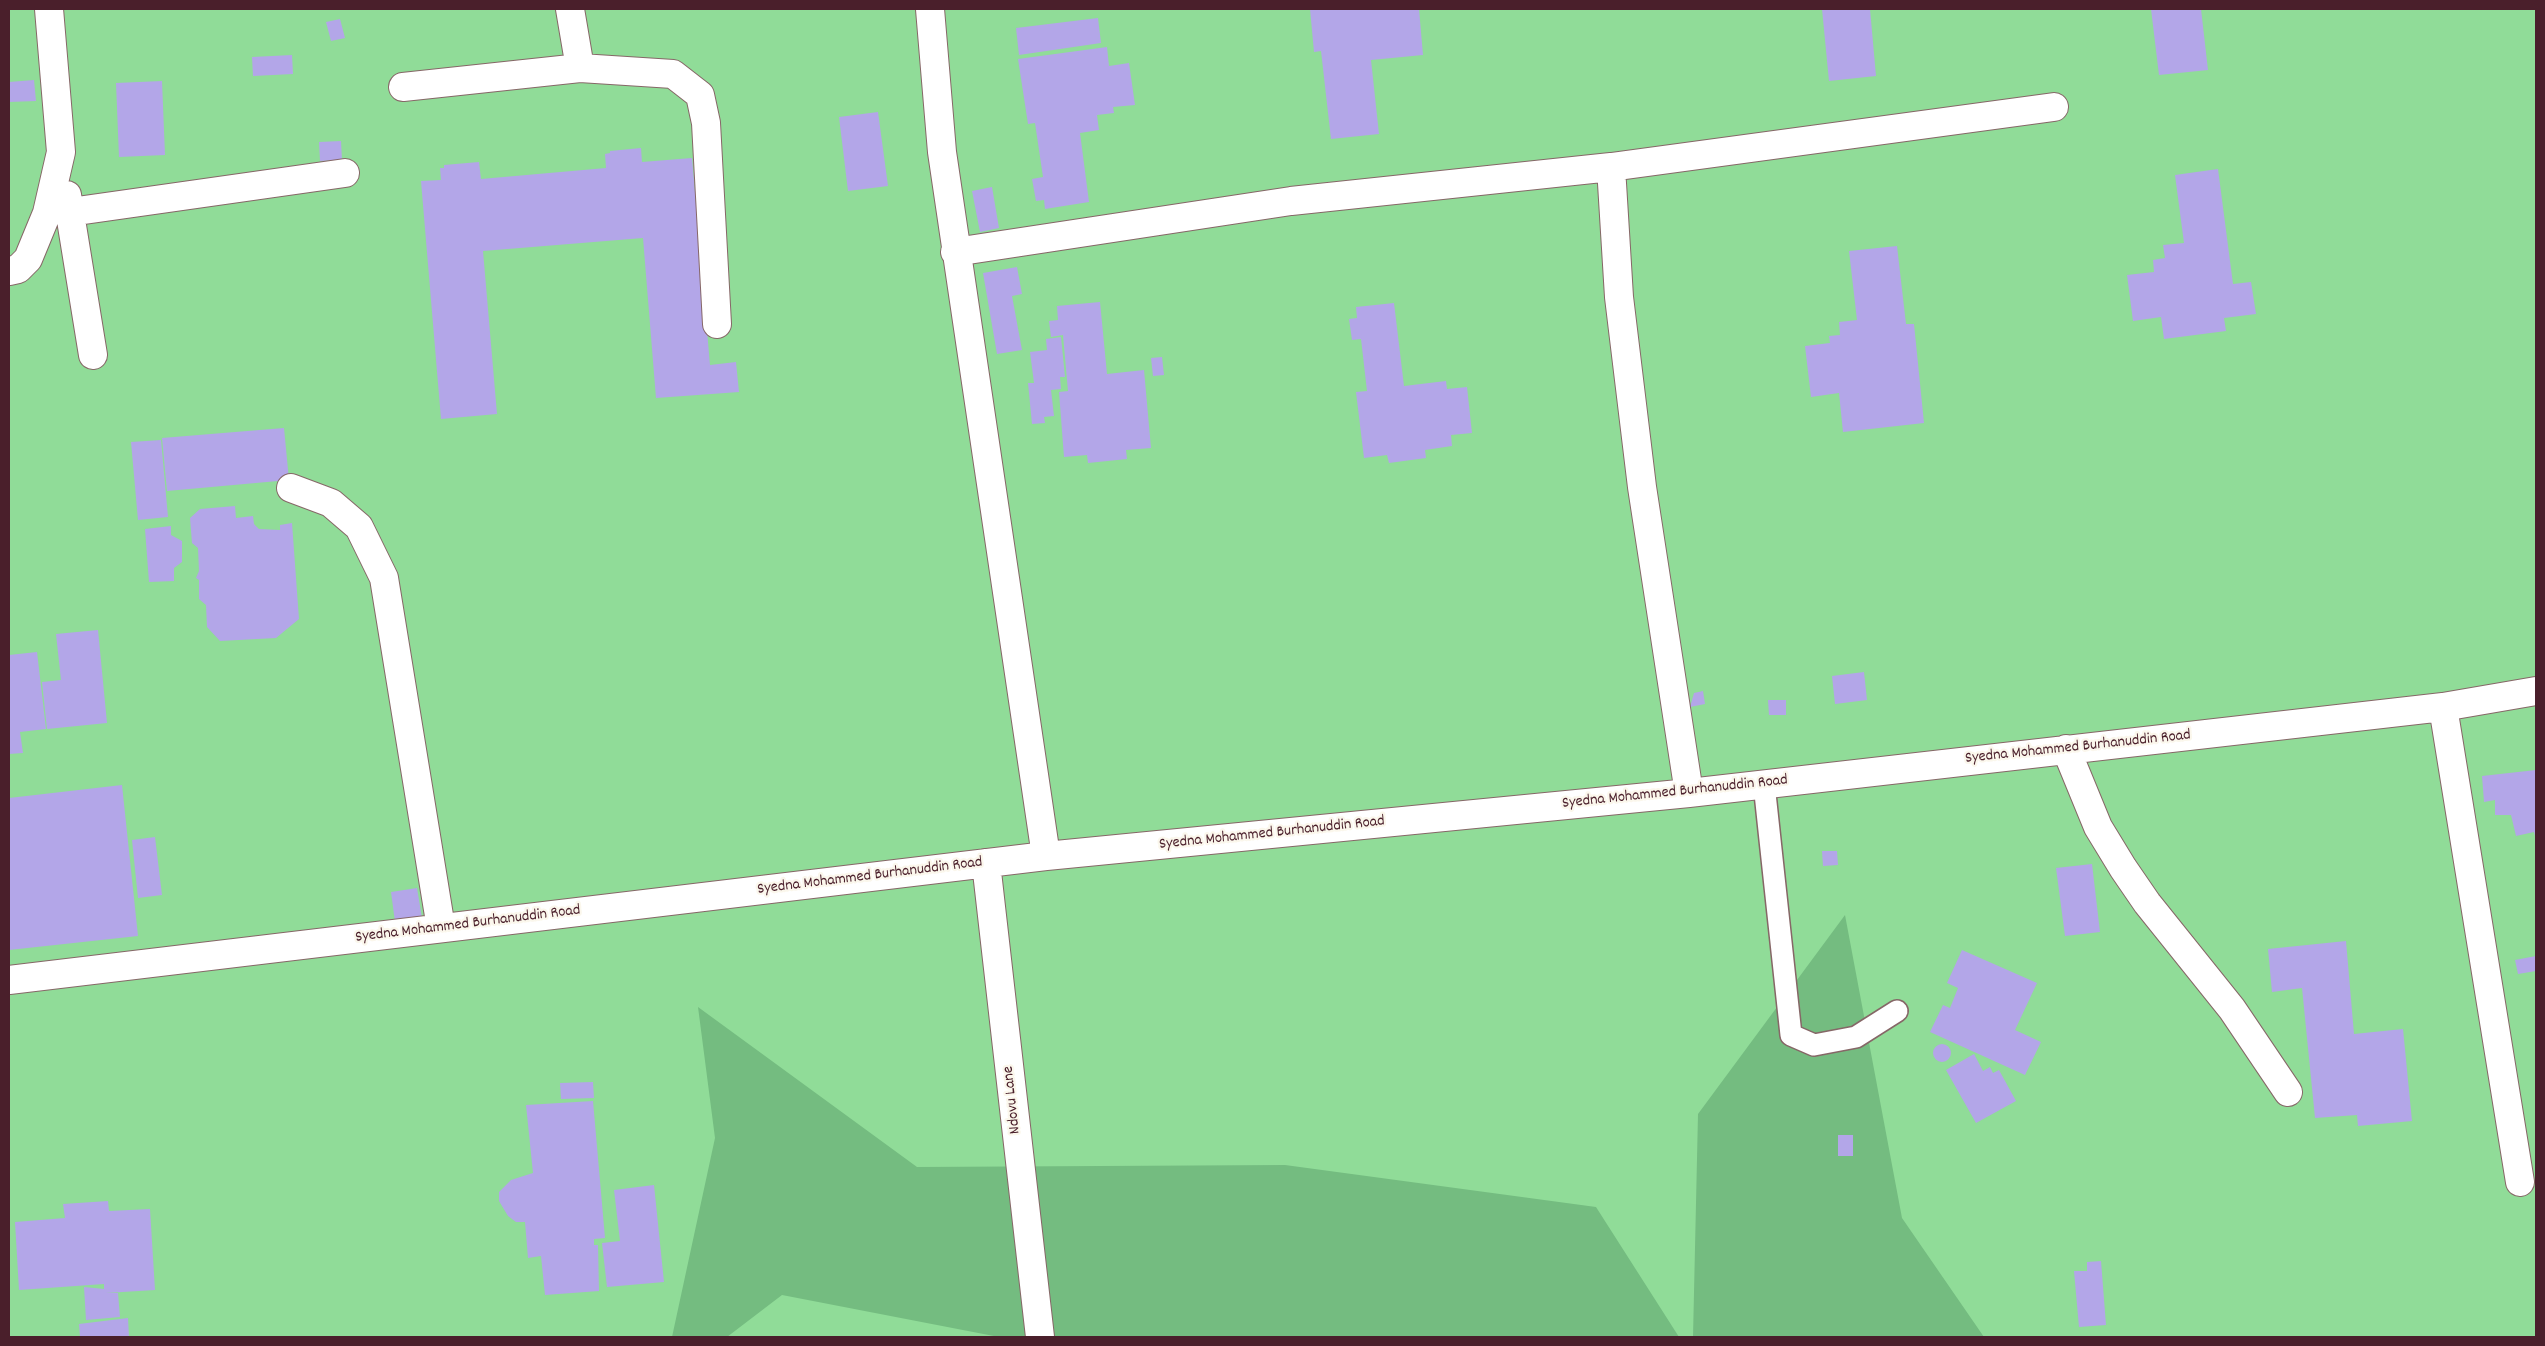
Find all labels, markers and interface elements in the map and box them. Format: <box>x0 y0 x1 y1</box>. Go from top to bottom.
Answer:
street label: Syedna Mohammed Burhanuddin Road <box>1964 727 2192 769</box>
street label: Syedna Mohammed Burhanuddin Road <box>1561 772 1789 814</box>
street label: Syedna Mohammed Burhanuddin Road <box>1158 813 1386 855</box>
street label: Syedna Mohammed Burhanuddin Road <box>756 854 984 900</box>
street label: Syedna Mohammed Burhanuddin Road <box>354 902 582 948</box>
street label: Ndovu Lane <box>1000 1065 1026 1135</box>

